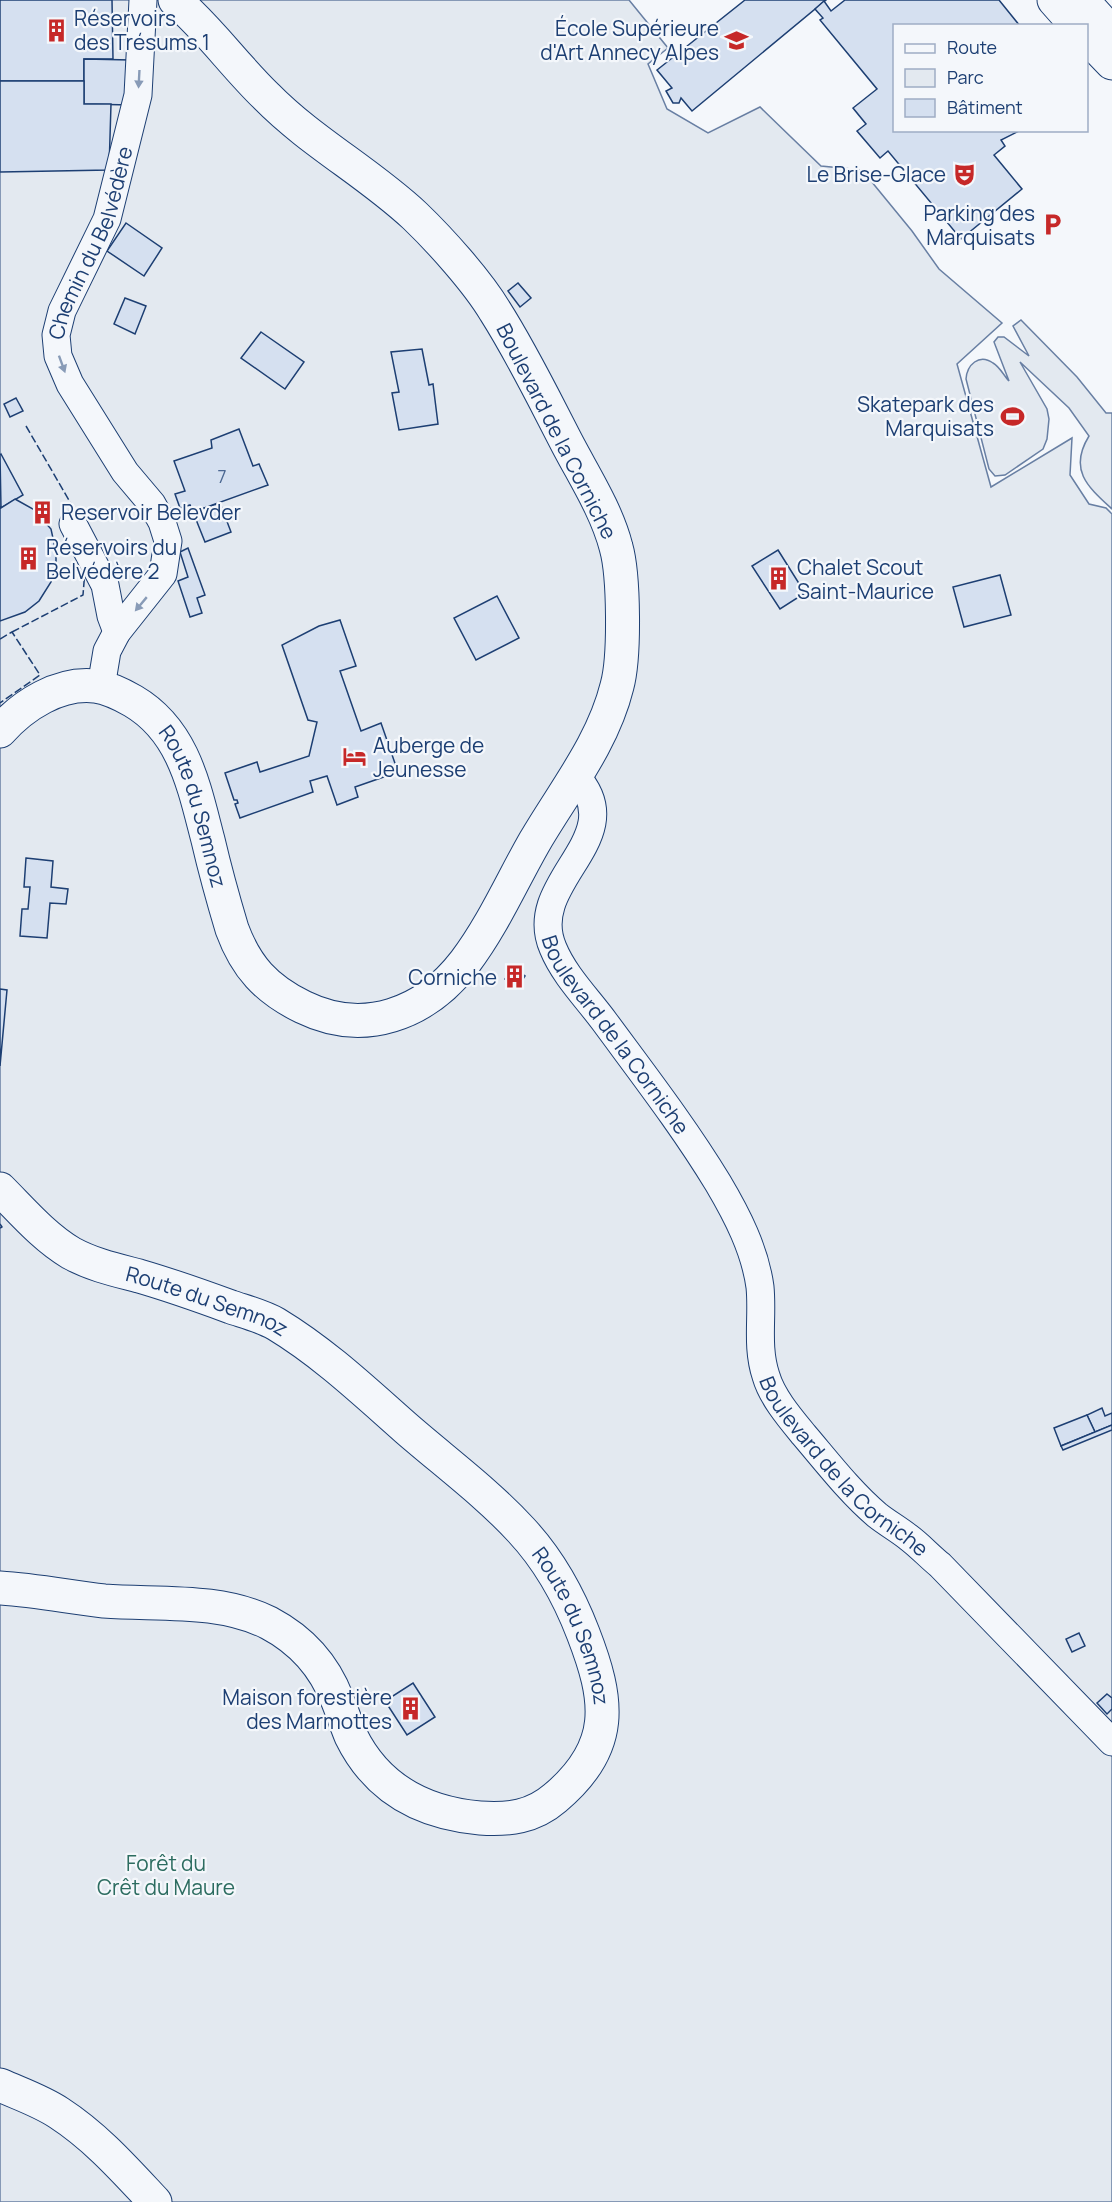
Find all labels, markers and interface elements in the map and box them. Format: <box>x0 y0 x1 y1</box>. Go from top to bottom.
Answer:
place label: Réservoirs des Trésums 1 <box>74 4 210 56</box>
place label: École Supérieure d'Art Annecy Alpes <box>540 14 719 66</box>
building icon: Réservoirs des Trésums 1 <box>43 17 69 43</box>
legend <box>893 24 1088 132</box>
school or university icon: École Supérieure d'Art Annecy Alpes <box>724 27 750 53</box>
text: Route <box>947 35 997 59</box>
text: Parc <box>947 65 984 89</box>
one-way arrow <box>134 70 143 89</box>
text: Bâtiment <box>947 95 1023 119</box>
street label: Chemin du Belvédère <box>41 143 139 342</box>
place label: Le Brise-Glace <box>806 160 946 188</box>
theatre icon: Le Brise-Glace <box>951 161 977 187</box>
place label: Parking des Marquisats <box>923 199 1035 251</box>
parking icon: Parking des Marquisats <box>1040 212 1066 238</box>
street label: Boulevard de la Corniche <box>490 318 624 544</box>
one-way arrow <box>57 355 67 373</box>
place label: Skatepark des Marquisats <box>857 390 994 442</box>
sports icon: Skatepark des Marquisats <box>999 403 1025 429</box>
house number: 7 <box>217 464 227 488</box>
place label: Reservoir Belevder <box>61 498 242 526</box>
building icon: Reservoir Belevder <box>30 499 56 525</box>
place label: Réservoirs du Belvédère 2 <box>46 533 177 585</box>
building icon: Réservoirs du Belvédère 2 <box>15 546 41 572</box>
place label: Chalet Scout Saint-Maurice <box>797 553 934 605</box>
building icon: Chalet Scout Saint-Maurice <box>766 566 792 592</box>
one-way arrow <box>134 596 147 612</box>
street label: Route du Semnoz <box>153 719 233 890</box>
place label: Auberge de Jeunesse <box>373 731 484 783</box>
hotel icon: Auberge de Jeunesse <box>342 744 368 770</box>
street label: Boulevard de la Corniche <box>535 932 696 1139</box>
place label: Corniche <box>408 963 497 991</box>
building icon: Corniche <box>502 964 528 990</box>
street label: Route du Semnoz <box>123 1259 294 1342</box>
street label: Boulevard de la Corniche <box>753 1372 935 1562</box>
street label: Route du Semnoz <box>526 1541 616 1706</box>
place label: Maison forestière des Marmottes <box>222 1683 392 1735</box>
building icon: Maison forestière des Marmottes <box>397 1696 423 1722</box>
park label: Forêt du Crêt du Maure <box>97 1849 235 1901</box>

